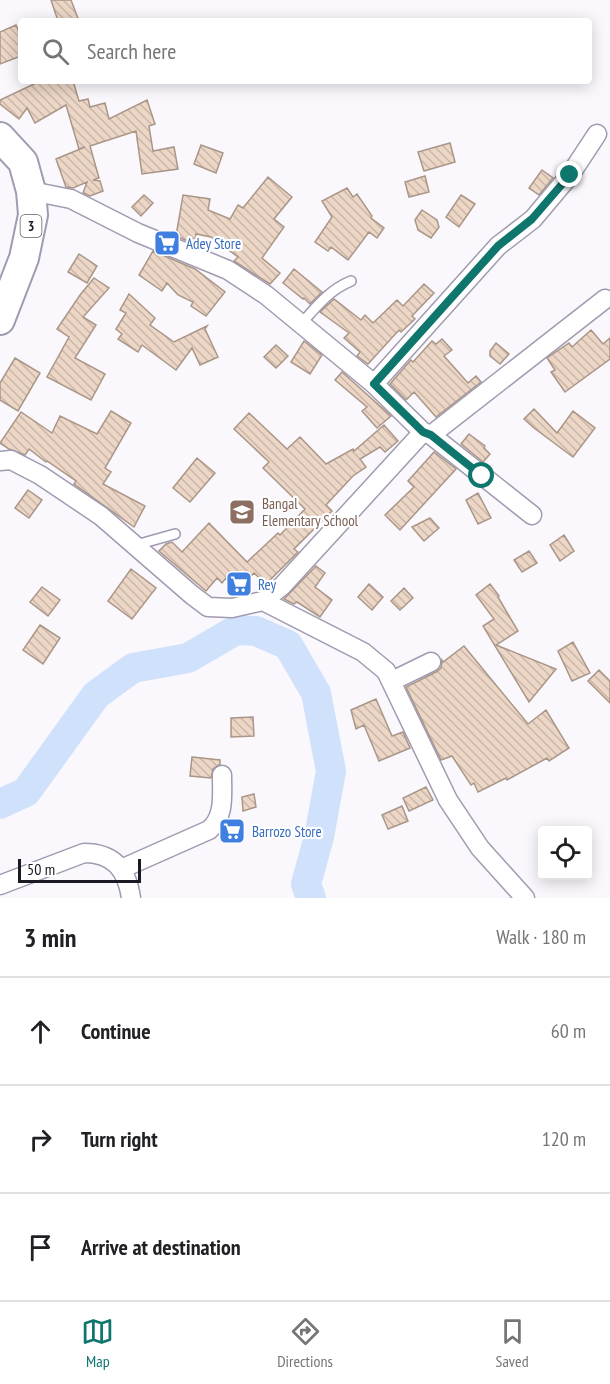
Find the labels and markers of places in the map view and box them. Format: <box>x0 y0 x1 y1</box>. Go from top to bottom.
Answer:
supermarket icon: Adey Store <box>152 228 182 258</box>
place label: Adey Store <box>186 234 241 253</box>
place label: Bangal Elementary School <box>262 494 359 530</box>
school or university icon: Bangal Elementary School <box>227 497 257 527</box>
supermarket icon: Rey <box>224 569 254 599</box>
place label: Rey <box>258 575 277 594</box>
supermarket icon: Barrozo Store <box>217 816 247 846</box>
place label: Barrozo Store <box>252 822 322 841</box>

